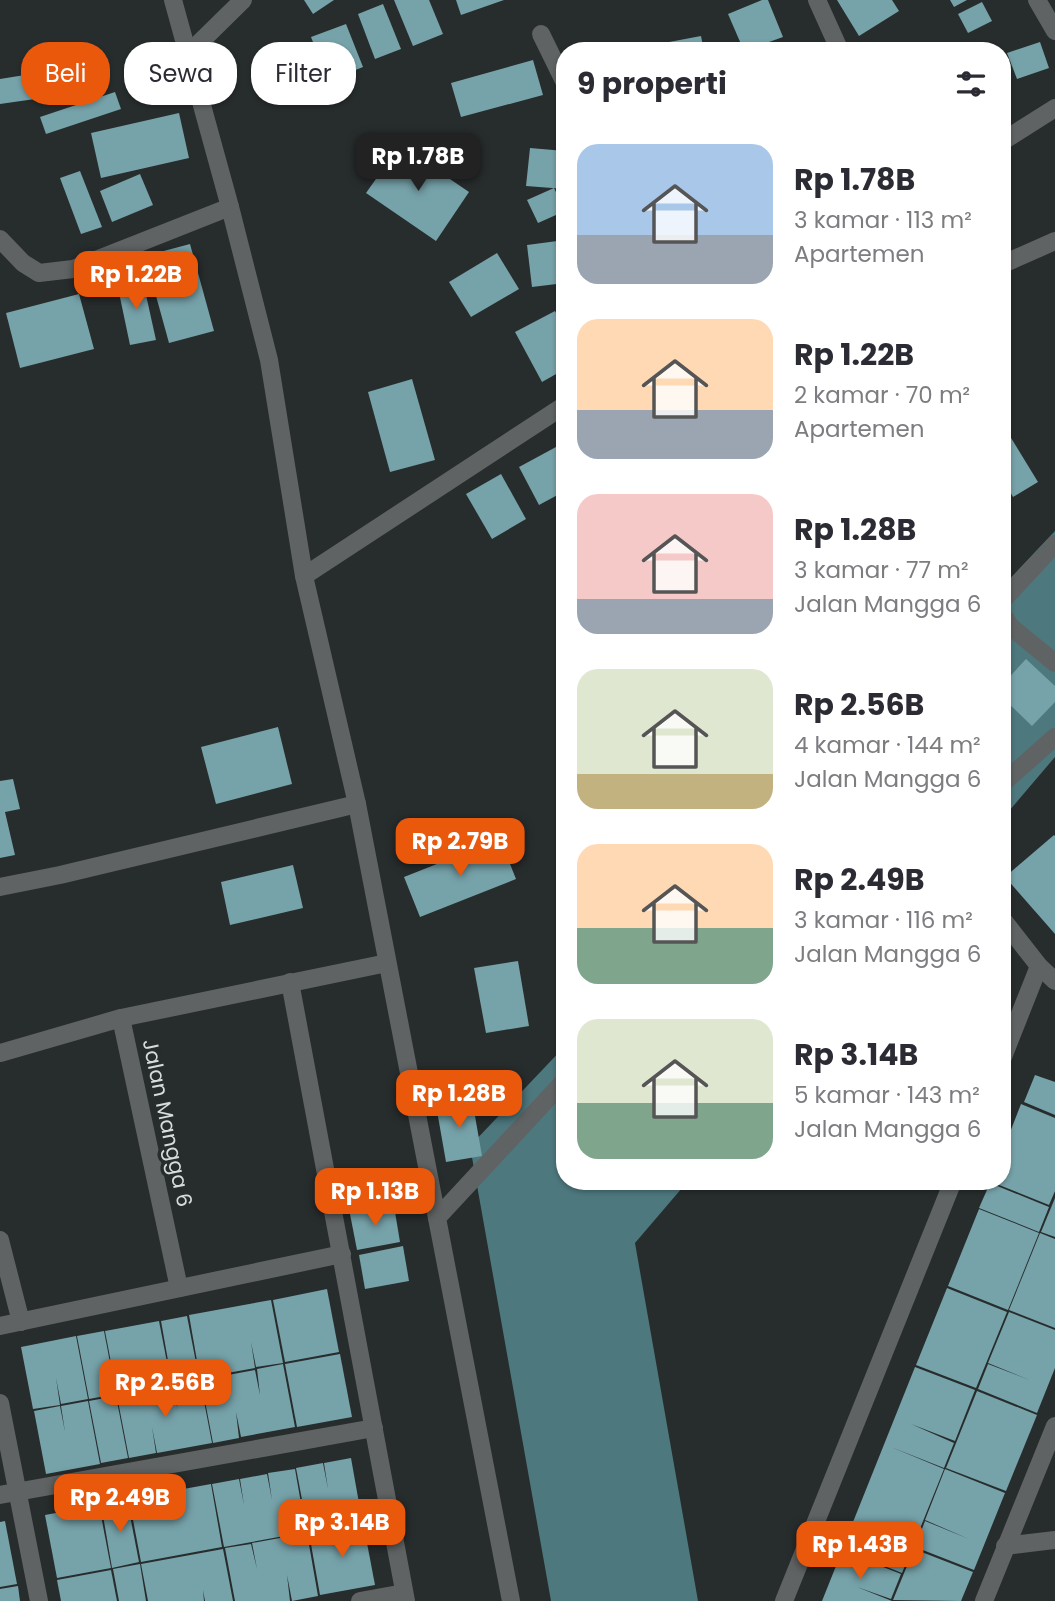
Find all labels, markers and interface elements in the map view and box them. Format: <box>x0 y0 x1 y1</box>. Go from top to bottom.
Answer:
chip: Beli <box>21 42 110 105</box>
chip: Sewa <box>124 42 237 105</box>
chip: Filter <box>251 42 356 105</box>
text: 9 properti <box>577 62 727 105</box>
icon: filters <box>952 65 990 103</box>
pin: Rp 1.78B <box>346 134 490 193</box>
text: Rp 1.78B <box>372 140 465 172</box>
text: Rp 1.78B <box>794 158 915 201</box>
icon: home <box>633 172 717 256</box>
text: 3 kamar · 113 m² <box>794 204 972 236</box>
text: Apartemen <box>794 238 924 270</box>
pin: Rp 1.22B <box>64 252 208 311</box>
text: Rp 1.22B <box>90 258 182 290</box>
text: Rp 1.22B <box>794 333 914 376</box>
icon: home <box>633 347 717 431</box>
text: 2 kamar · 70 m² <box>794 379 970 411</box>
text: Apartemen <box>794 413 924 445</box>
text: Rp 1.28B <box>794 508 916 551</box>
icon: home <box>633 522 717 606</box>
text: 3 kamar · 77 m² <box>794 554 969 586</box>
text: Jalan Mangga 6 <box>794 588 981 620</box>
text: Rp 2.56B <box>794 683 924 726</box>
icon: home <box>633 697 717 781</box>
text: 4 kamar · 144 m² <box>794 729 981 761</box>
text: Jalan Mangga 6 <box>794 763 981 795</box>
pin: Rp 2.79B <box>388 818 532 878</box>
text: Rp 2.79B <box>412 825 508 857</box>
text: Rp 2.49B <box>794 858 924 901</box>
icon: home <box>633 872 717 956</box>
text: 3 kamar · 116 m² <box>794 904 973 936</box>
text: Jalan Mangga 6 <box>794 938 981 970</box>
text: Rp 3.14B <box>794 1033 918 1076</box>
street label: Jalan Mangga 6 <box>136 1036 199 1210</box>
icon: home <box>633 1047 717 1131</box>
pin: Rp 1.28B <box>387 1070 531 1130</box>
text: Rp 1.28B <box>412 1077 506 1109</box>
text: 5 kamar · 143 m² <box>794 1079 980 1111</box>
text: Jalan Mangga 6 <box>794 1113 981 1145</box>
pin: Rp 1.13B <box>303 1168 447 1228</box>
text: Rp 1.13B <box>331 1175 419 1207</box>
pin: Rp 2.56B <box>93 1360 237 1419</box>
text: Rp 2.56B <box>115 1366 215 1398</box>
pin: Rp 2.49B <box>48 1474 192 1534</box>
text: Rp 2.49B <box>70 1481 170 1513</box>
pin: Rp 3.14B <box>270 1500 414 1559</box>
text: Rp 3.14B <box>294 1506 390 1538</box>
pin: Rp 1.43B <box>788 1522 932 1581</box>
text: Rp 1.43B <box>812 1528 908 1560</box>

